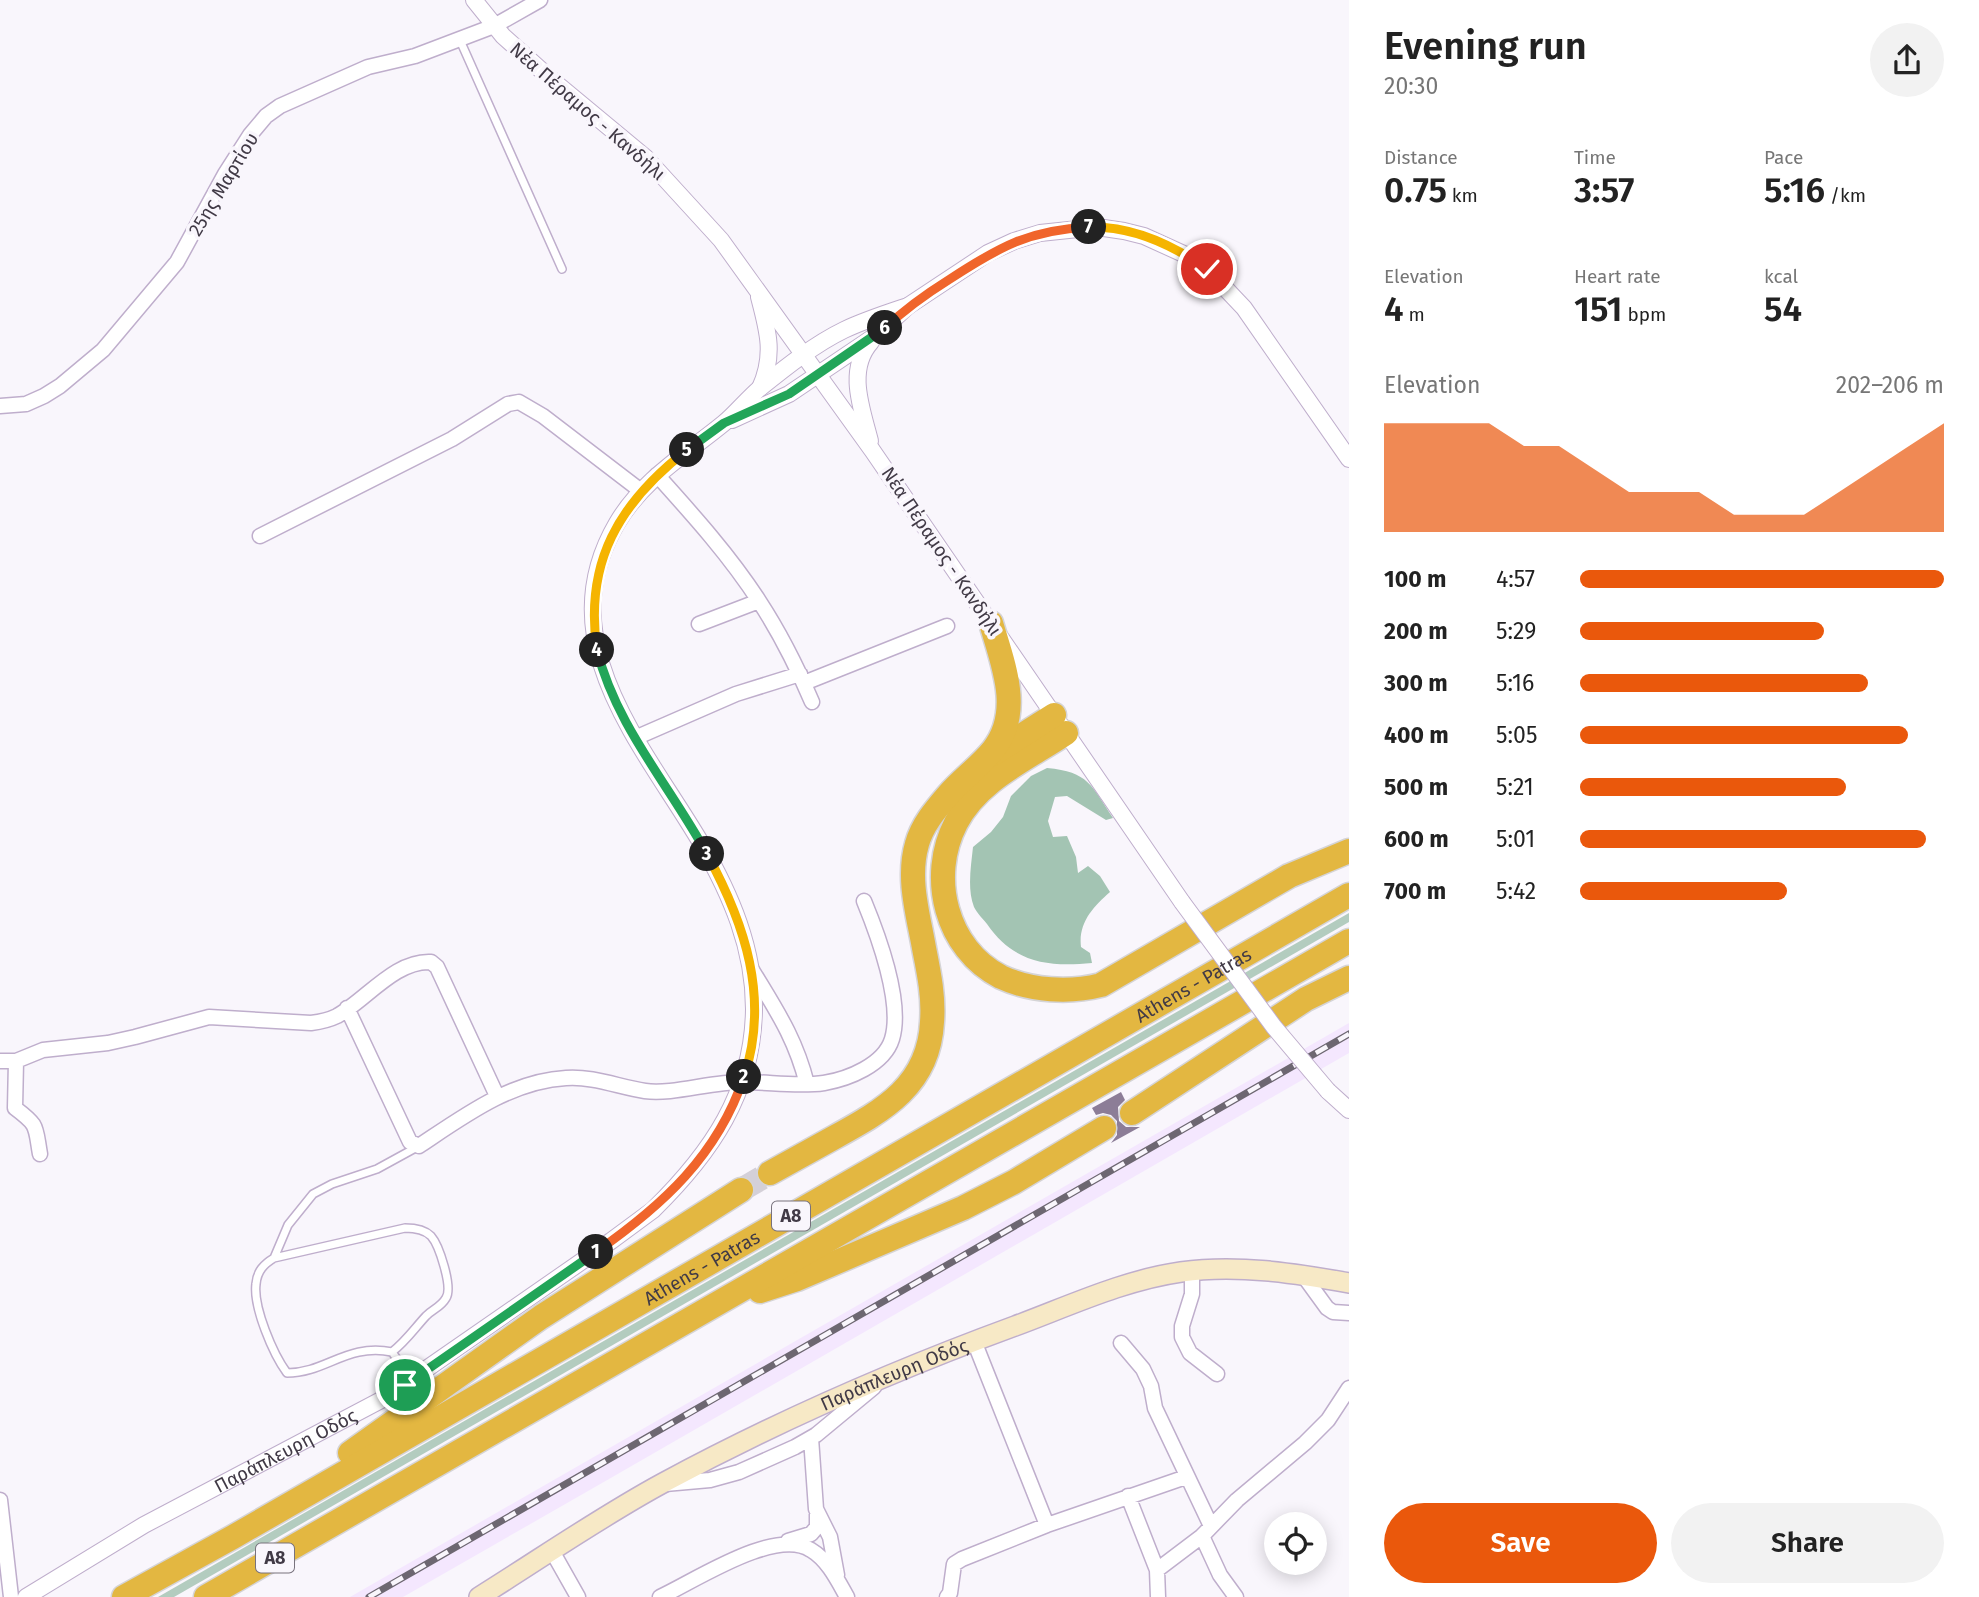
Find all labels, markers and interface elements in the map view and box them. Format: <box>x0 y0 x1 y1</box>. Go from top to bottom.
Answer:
text: Evening run <box>1384 23 1587 69</box>
button: share <box>1870 23 1944 97</box>
street label: Νέα Πέραμος - Κανδήλι <box>505 38 670 185</box>
text: 20:30 <box>1384 72 1438 100</box>
street label: 25ης Μαρτίου <box>184 128 263 240</box>
text: Distance <box>1384 146 1458 169</box>
text: Time <box>1574 146 1616 169</box>
text: Pace <box>1764 146 1803 169</box>
text: 0.75 <box>1384 169 1447 211</box>
text: 3:57 <box>1574 169 1634 211</box>
text: 5:16 <box>1764 169 1825 211</box>
text: km <box>1447 184 1478 207</box>
text: /km <box>1825 184 1866 207</box>
pin: 7 <box>1072 210 1106 244</box>
text: 7 <box>1084 215 1093 238</box>
pin <box>1177 239 1237 299</box>
icon: check <box>1188 250 1226 288</box>
text: Elevation <box>1384 265 1464 288</box>
text: Heart rate <box>1574 265 1661 288</box>
text: kcal <box>1764 265 1798 288</box>
text: 4 <box>1384 288 1404 330</box>
text: 151 <box>1574 288 1622 330</box>
text: 54 <box>1764 288 1802 330</box>
text: m <box>1404 303 1425 326</box>
text: bpm <box>1622 303 1666 326</box>
pin: 6 <box>868 310 903 346</box>
text: 6 <box>879 316 890 339</box>
text: Elevation <box>1384 371 1480 399</box>
text: 202–206 m <box>1836 371 1944 399</box>
pin: 5 <box>670 433 704 468</box>
text: 5 <box>681 438 692 461</box>
street label: Νέα Πέραμος - Κανδήλι <box>877 463 1007 640</box>
text: 100 m <box>1384 565 1446 593</box>
text: 4:57 <box>1496 565 1535 593</box>
text: 200 m <box>1384 617 1448 645</box>
text: 5:29 <box>1496 617 1536 645</box>
pin: 4 <box>580 632 614 668</box>
text: 4 <box>591 638 602 661</box>
text: 300 m <box>1384 669 1448 697</box>
text: 5:16 <box>1496 669 1534 697</box>
text: 400 m <box>1384 721 1449 749</box>
text: 5:05 <box>1496 721 1537 749</box>
text: 500 m <box>1384 773 1448 801</box>
text: 5:21 <box>1496 773 1534 801</box>
text: 600 m <box>1384 825 1449 853</box>
text: 5:01 <box>1496 825 1535 853</box>
pin: 3 <box>690 836 724 872</box>
text: 3 <box>702 842 711 865</box>
text: 700 m <box>1384 877 1446 905</box>
text: 5:42 <box>1496 877 1536 905</box>
street label: Athens - Patras <box>1131 943 1255 1028</box>
pin: 2 <box>726 1060 762 1094</box>
text: 2 <box>739 1065 748 1088</box>
road number: Α8 <box>772 1202 810 1231</box>
street label: Athens - Patras <box>640 1225 764 1310</box>
pin: 1 <box>578 1234 614 1270</box>
text: 1 <box>591 1240 600 1263</box>
street label: Παράπλευρη Οδός <box>817 1334 971 1416</box>
pin <box>375 1355 435 1415</box>
icon: arrive <box>386 1366 424 1404</box>
street label: Παράπλευρη Οδός <box>210 1404 361 1498</box>
button: Save <box>1384 1503 1657 1583</box>
button: Share <box>1671 1503 1944 1583</box>
map controls <box>1264 1512 1327 1575</box>
button: locate <box>1264 1512 1327 1575</box>
road number: Α8 <box>256 1544 294 1573</box>

